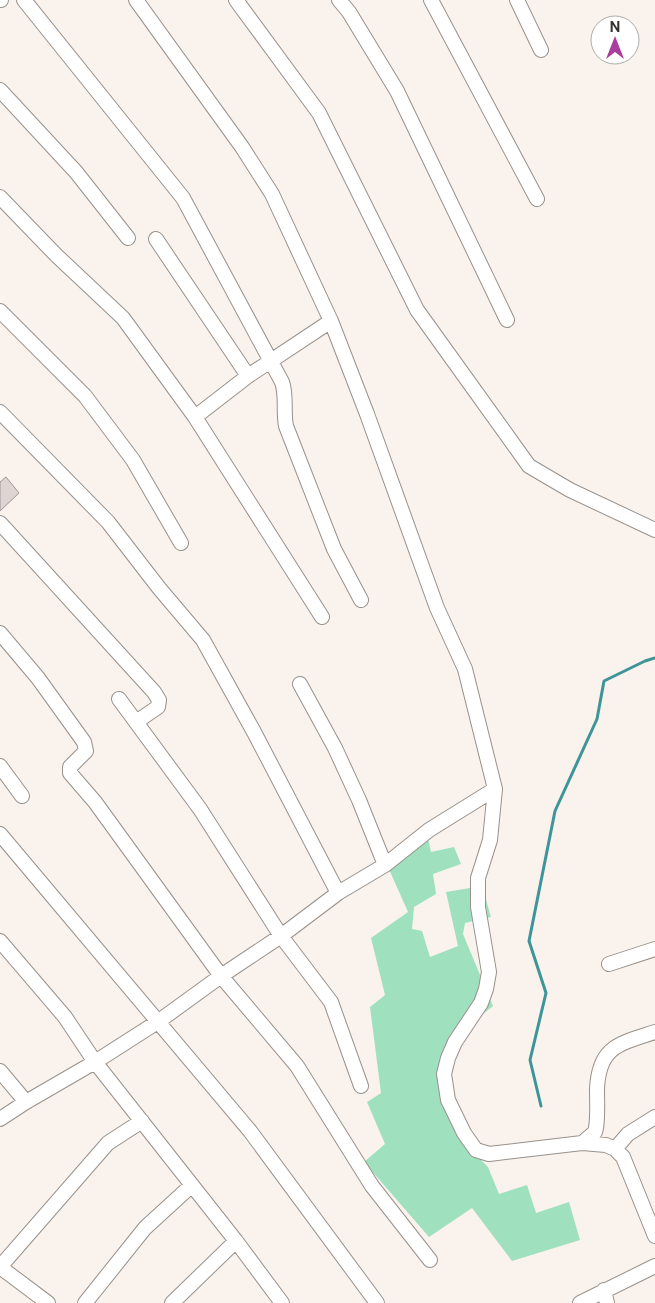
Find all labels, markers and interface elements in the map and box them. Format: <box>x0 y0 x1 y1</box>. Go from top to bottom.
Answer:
north arrow <box>590 15 640 65</box>
text: N <box>610 19 620 35</box>

